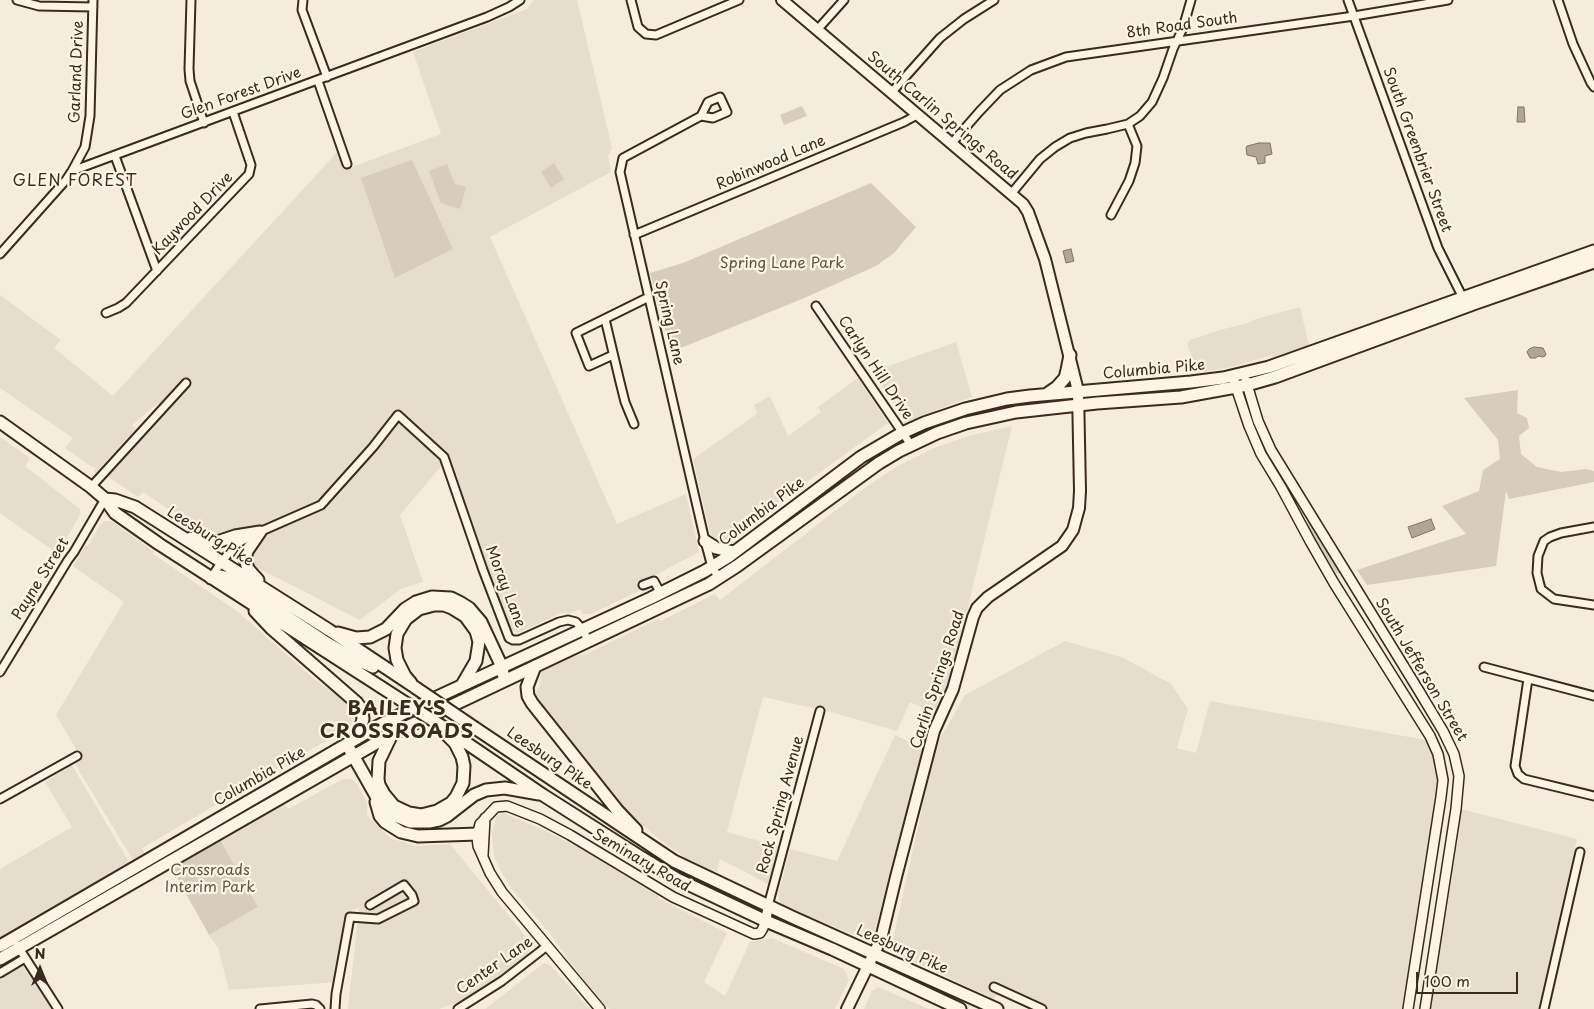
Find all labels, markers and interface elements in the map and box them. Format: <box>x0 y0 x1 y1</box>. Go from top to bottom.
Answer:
street label: 8th Road South <box>1125 9 1239 43</box>
street label: Garland Drive <box>66 20 88 124</box>
street label: South Carlin Springs Road <box>863 48 1021 184</box>
street label: Glen Forest Drive <box>178 64 304 124</box>
street label: South Greenbrier Street <box>1379 65 1455 235</box>
street label: Robinwood Lane <box>714 132 828 194</box>
street label: Kaywood Drive <box>149 169 237 259</box>
district label: GLEN FOREST <box>12 172 138 192</box>
park label: Spring Lane Park <box>720 255 844 273</box>
street label: Spring Lane <box>651 279 687 367</box>
street label: Carlyn Hill Drive <box>834 313 916 423</box>
street label: Columbia Pike <box>1102 357 1206 383</box>
street label: Columbia Pike <box>716 474 808 550</box>
street label: Leesburg Pike <box>163 503 257 571</box>
street label: Payne Street <box>9 535 73 623</box>
street label: Moray Lane <box>481 543 529 631</box>
street label: South Jefferson Street <box>1371 595 1471 745</box>
street label: Carlin Springs Road <box>907 609 969 751</box>
district label: BAILEY'S CROSSROADS <box>318 697 476 744</box>
street label: Leesburg Pike <box>503 724 595 794</box>
street label: Rock Spring Avenue <box>754 734 808 876</box>
street label: Columbia Pike <box>211 744 309 810</box>
street label: Seminary Road <box>589 826 693 896</box>
park label: Crossroads Interim Park <box>165 862 255 897</box>
street label: Leesburg Pike <box>853 922 951 978</box>
street label: Center Lane <box>453 933 537 999</box>
text: N <box>34 943 46 964</box>
north arrow <box>15 944 65 994</box>
scale bar <box>1419 962 1522 994</box>
text: 100 m <box>1424 969 1470 992</box>

